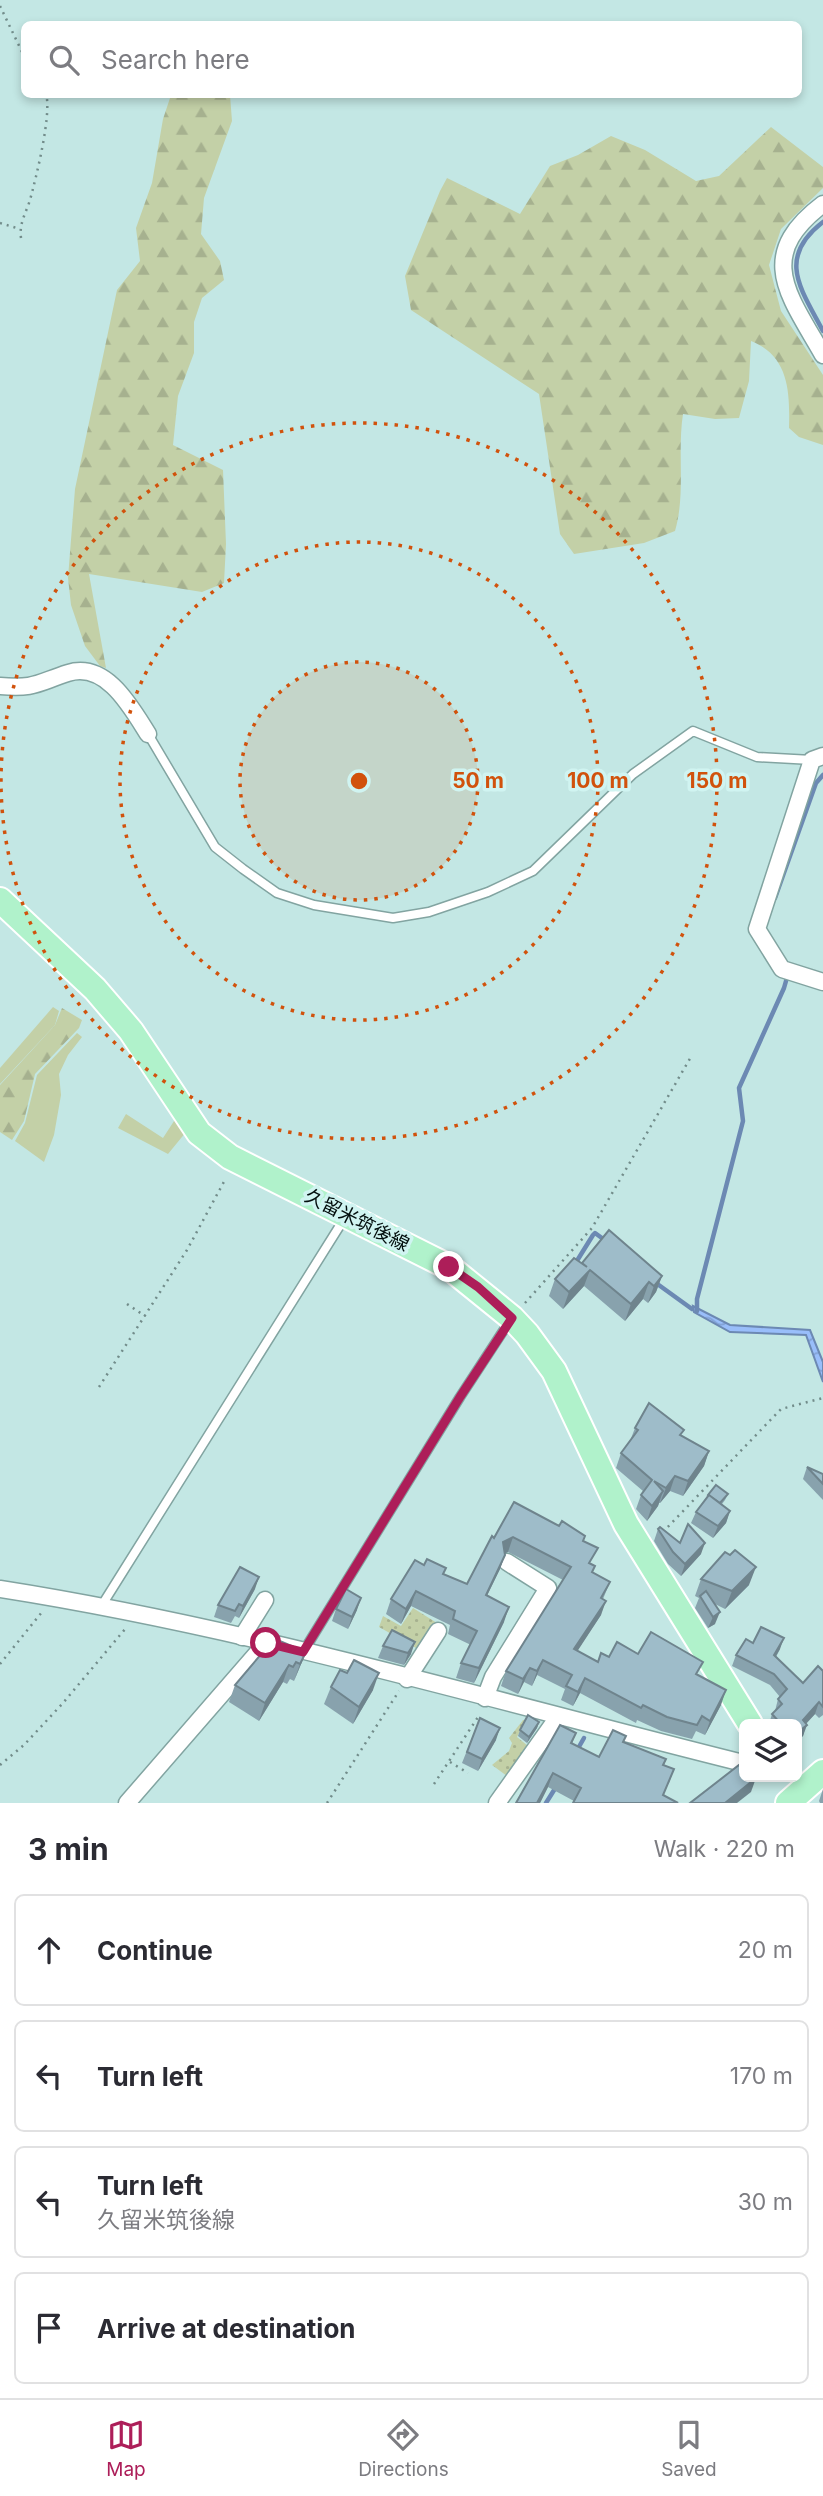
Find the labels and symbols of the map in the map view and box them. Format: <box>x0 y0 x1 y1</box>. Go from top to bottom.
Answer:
text: 50 m <box>452 768 504 793</box>
text: 100 m <box>567 768 629 793</box>
text: 150 m <box>687 768 747 793</box>
centre of rings <box>347 769 371 793</box>
street label: 久留米筑後線 <box>301 1184 413 1256</box>
route end <box>433 1251 464 1282</box>
route start <box>250 1627 281 1658</box>

